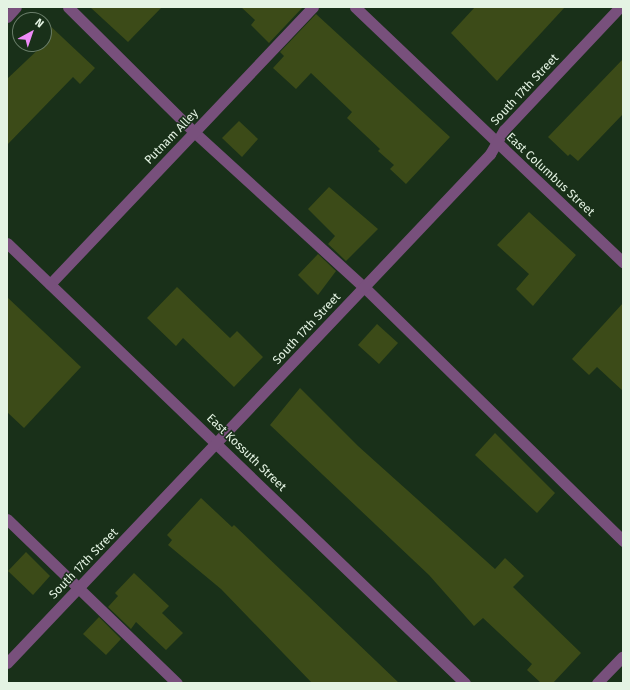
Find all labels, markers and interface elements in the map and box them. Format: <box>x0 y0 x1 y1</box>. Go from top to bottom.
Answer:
north arrow <box>12 12 52 52</box>
text: N <box>32 16 46 31</box>
street label: South 17th Street <box>488 51 562 129</box>
street label: Putnam Alley <box>142 106 202 168</box>
street label: East Columbus Street <box>503 130 597 220</box>
street label: South 17th Street <box>270 290 344 368</box>
street label: East Kossuth Street <box>203 411 289 495</box>
street label: South 17th Street <box>47 526 121 602</box>

